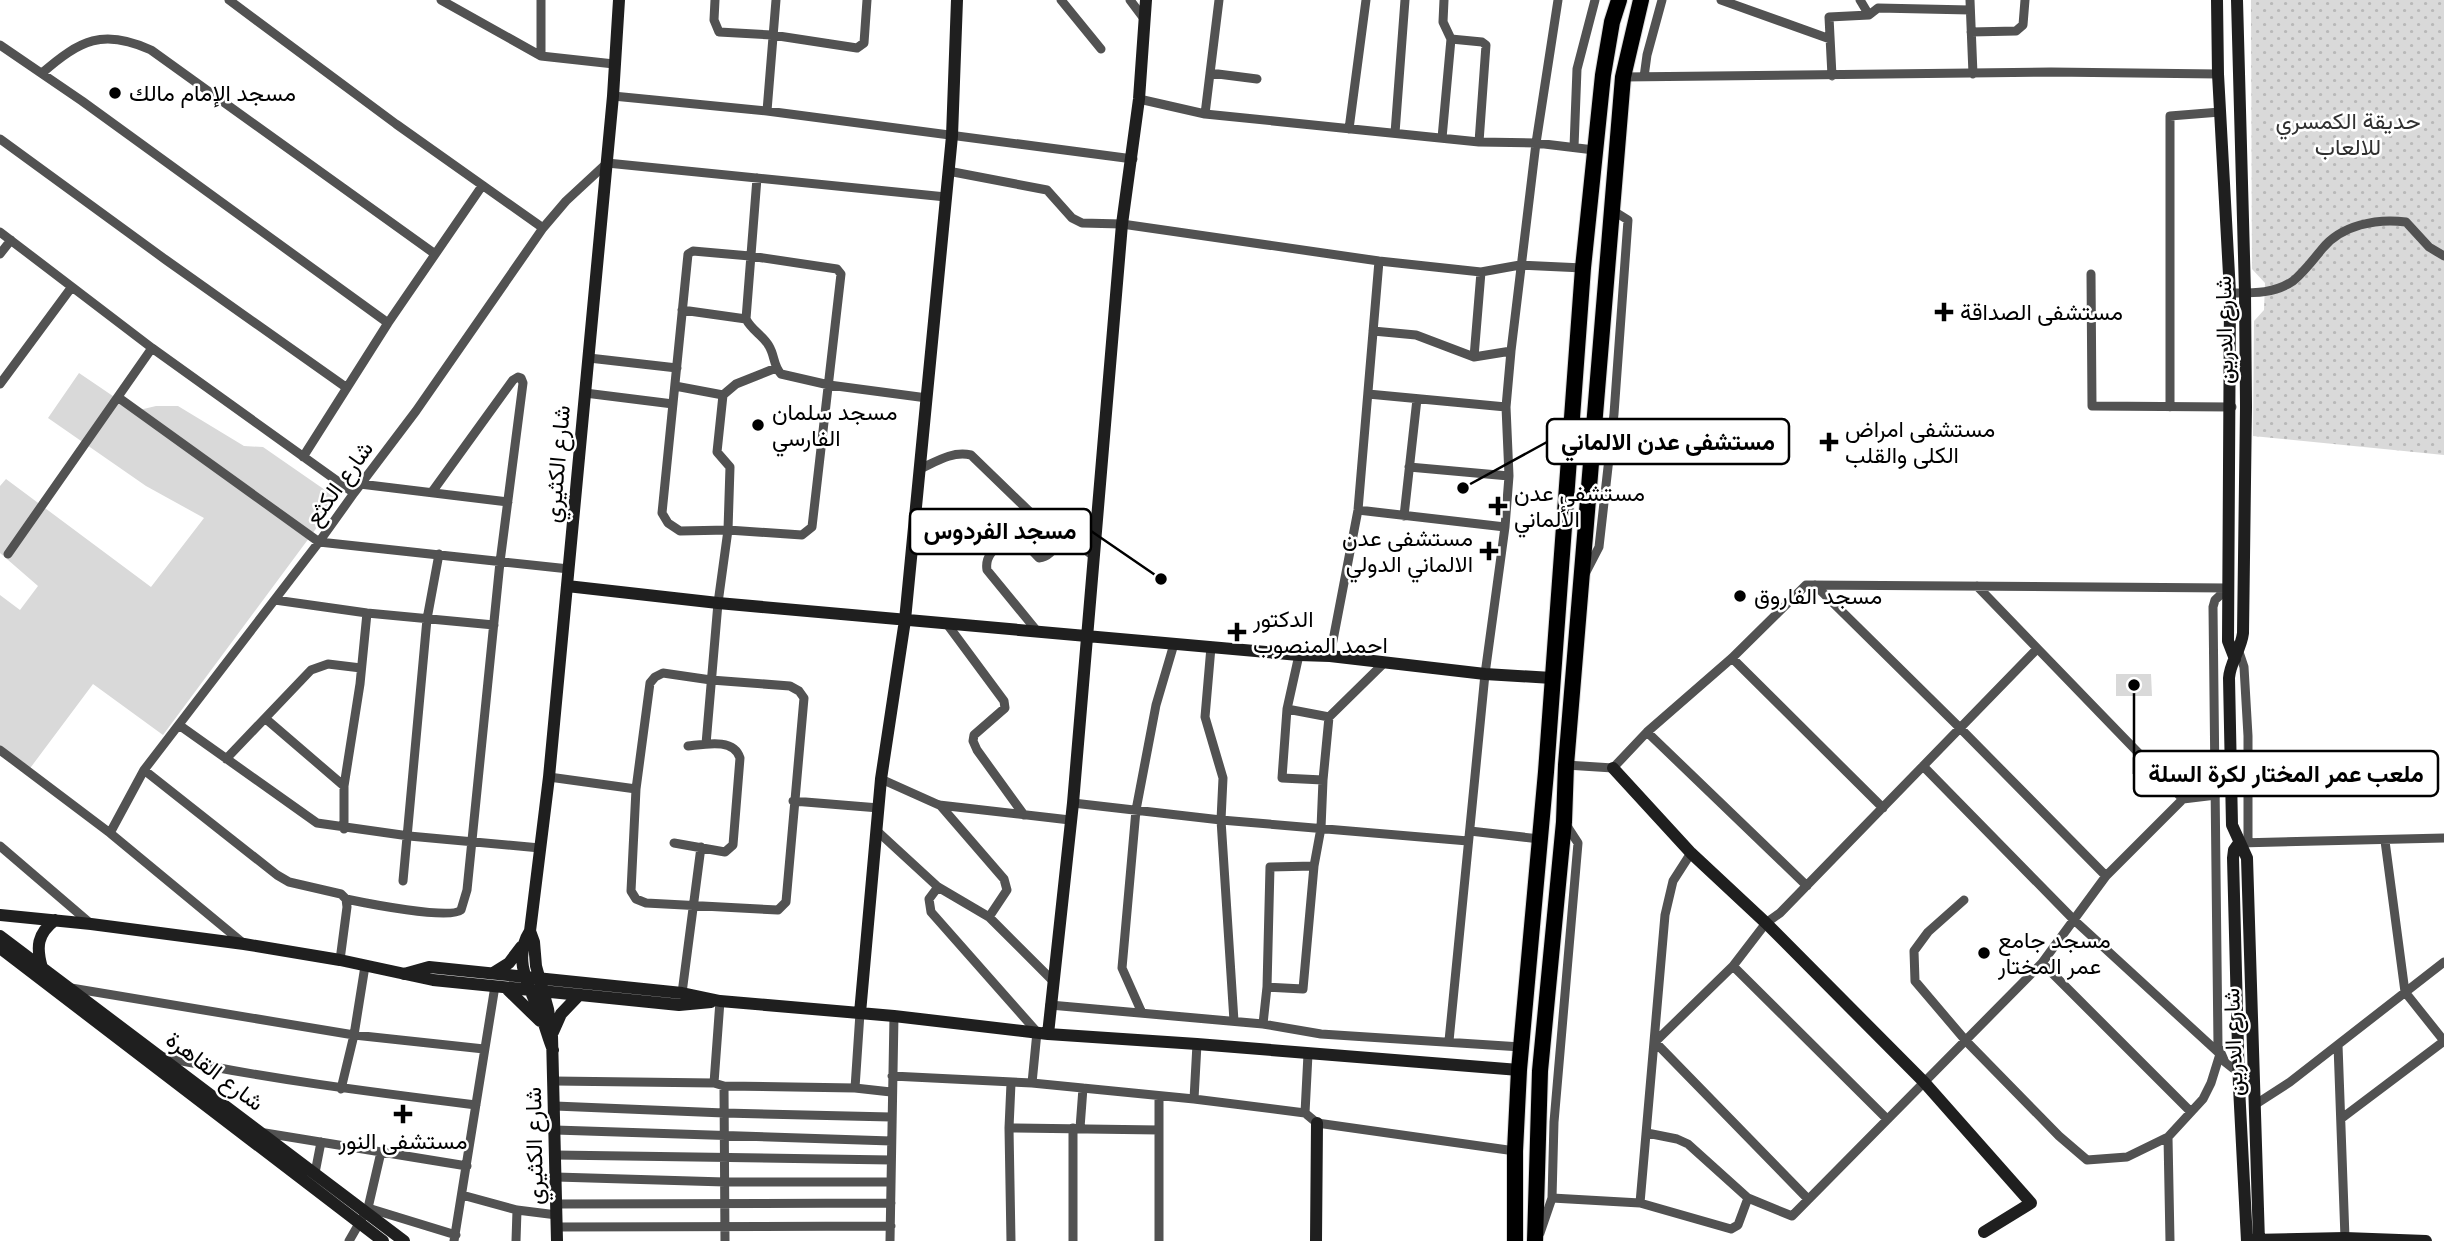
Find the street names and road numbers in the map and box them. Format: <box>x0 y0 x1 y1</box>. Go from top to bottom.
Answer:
street label: شارع الدرين <box>2209 276 2241 384</box>
street label: شارع الكثيري <box>538 404 581 524</box>
street label: شارع الكثع <box>299 435 381 532</box>
street label: شارع الدرين <box>2217 987 2251 1097</box>
street label: شارع القاهرة <box>159 1025 269 1118</box>
street label: شارع الكثيري <box>519 1087 554 1205</box>

